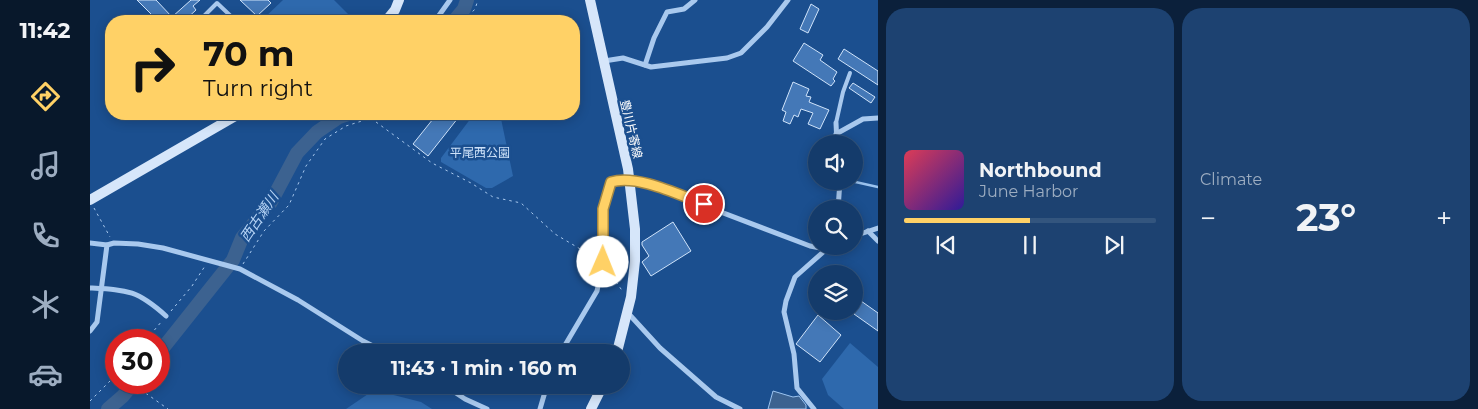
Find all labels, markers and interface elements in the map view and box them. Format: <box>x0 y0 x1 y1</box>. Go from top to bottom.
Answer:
text: 11:42 <box>19 17 71 44</box>
text: 70 m <box>203 32 294 75</box>
icon: right <box>120 35 185 100</box>
text: Turn right <box>203 75 313 102</box>
icon: directions <box>28 79 63 114</box>
street label: 豊川片寄線 <box>617 98 646 160</box>
map controls <box>808 135 863 320</box>
button: sound <box>808 135 863 190</box>
park label: 平尾西公園 <box>450 145 510 160</box>
icon: music <box>28 148 63 183</box>
text: Northbound <box>979 159 1102 182</box>
text: Climate <box>1200 170 1262 189</box>
text: June Harbor <box>979 182 1078 201</box>
pin <box>683 183 725 225</box>
water label: 西古瀬川 <box>236 187 283 245</box>
icon: arrive <box>690 190 718 218</box>
text: 23° <box>1296 194 1356 241</box>
button: search <box>808 200 863 255</box>
text: − <box>1200 201 1216 235</box>
text: + <box>1436 201 1452 235</box>
icon: phone <box>28 218 63 253</box>
icon: previous <box>932 231 960 259</box>
icon: pause <box>1016 231 1044 259</box>
icon: next <box>1100 231 1128 259</box>
position arrow <box>576 235 628 287</box>
button: layers <box>808 265 863 320</box>
icon: climate <box>28 287 63 322</box>
speed limit sign: 30 <box>105 329 170 394</box>
icon: car <box>28 357 63 392</box>
text: 11:43 · 1 min · 160 m <box>391 357 577 380</box>

